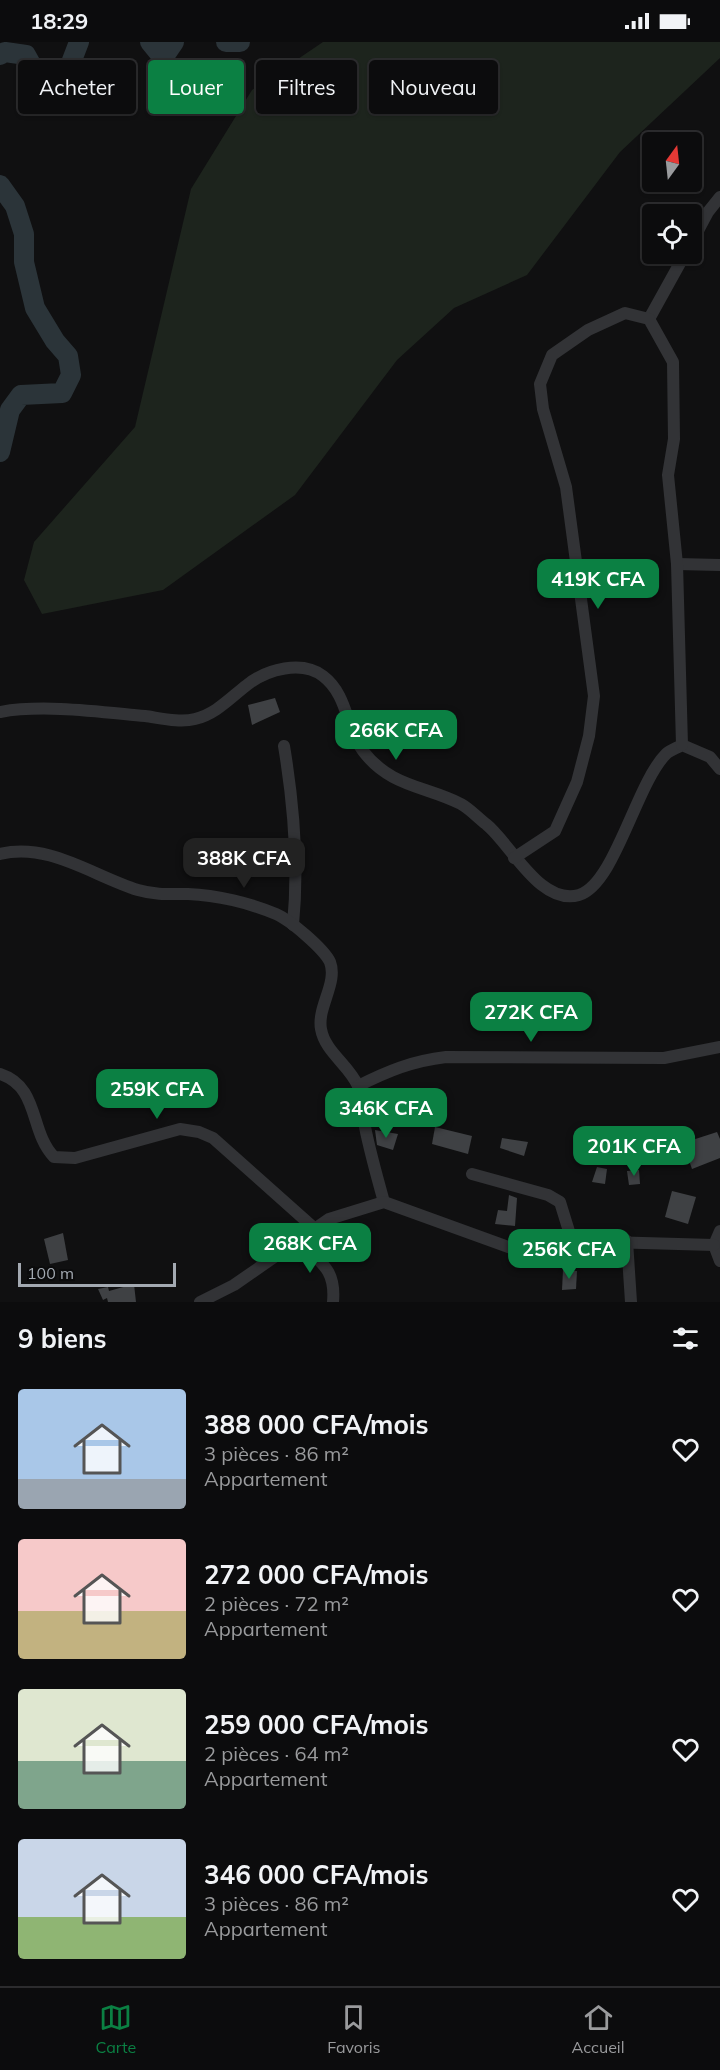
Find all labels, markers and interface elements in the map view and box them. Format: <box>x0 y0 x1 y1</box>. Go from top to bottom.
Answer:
text: 18:29 <box>30 7 88 35</box>
chip: Acheter <box>18 60 136 114</box>
chip: Louer <box>148 60 244 114</box>
chip: Filtres <box>256 60 357 114</box>
chip: Nouveau <box>369 60 498 114</box>
north arrow <box>642 132 702 192</box>
map controls <box>642 132 702 264</box>
button: locate <box>642 204 702 264</box>
pin: 419K CFA <box>536 559 660 610</box>
text: 419K CFA <box>551 566 645 591</box>
pin: 266K CFA <box>334 710 458 761</box>
text: 266K CFA <box>349 717 443 742</box>
pin: 388K CFA <box>182 838 306 889</box>
text: 388K CFA <box>197 845 291 870</box>
pin: 272K CFA <box>469 992 593 1043</box>
text: 272K CFA <box>484 999 578 1024</box>
pin: 259K CFA <box>95 1069 219 1120</box>
text: 259K CFA <box>110 1076 204 1101</box>
pin: 346K CFA <box>324 1088 448 1139</box>
text: 346K CFA <box>339 1095 433 1120</box>
pin: 201K CFA <box>572 1126 696 1177</box>
text: 201K CFA <box>587 1133 681 1158</box>
pin: 268K CFA <box>248 1223 372 1274</box>
pin: 256K CFA <box>507 1229 631 1280</box>
text: 268K CFA <box>263 1230 357 1255</box>
text: 256K CFA <box>522 1236 616 1261</box>
scale bar <box>18 1260 176 1288</box>
text: 100 m <box>27 1263 74 1283</box>
text: 9 biens <box>18 1322 107 1355</box>
icon: filters <box>669 1322 702 1355</box>
text: 388 000 CFA/mois <box>204 1408 429 1441</box>
icon: home <box>66 1413 138 1485</box>
icon: heart <box>669 1433 702 1466</box>
text: 3 pièces · 86 m² <box>204 1441 349 1466</box>
text: Appartement <box>204 1466 327 1491</box>
text: 272 000 CFA/mois <box>204 1558 429 1591</box>
icon: home <box>66 1563 138 1635</box>
icon: heart <box>669 1583 702 1616</box>
text: 2 pièces · 72 m² <box>204 1591 349 1616</box>
text: Appartement <box>204 1616 327 1641</box>
text: 259 000 CFA/mois <box>204 1708 429 1741</box>
icon: home <box>66 1713 138 1785</box>
icon: heart <box>669 1733 702 1766</box>
text: 2 pièces · 64 m² <box>204 1741 349 1766</box>
text: Appartement <box>204 1766 327 1791</box>
text: 346 000 CFA/mois <box>204 1858 429 1891</box>
icon: home <box>66 1863 138 1935</box>
icon: heart <box>669 1883 702 1916</box>
text: 3 pièces · 86 m² <box>204 1891 349 1916</box>
text: Appartement <box>204 1916 327 1941</box>
tab: Carte <box>96 2001 136 2057</box>
tab: Favoris <box>327 2001 381 2057</box>
tab: Accueil <box>572 2001 624 2057</box>

